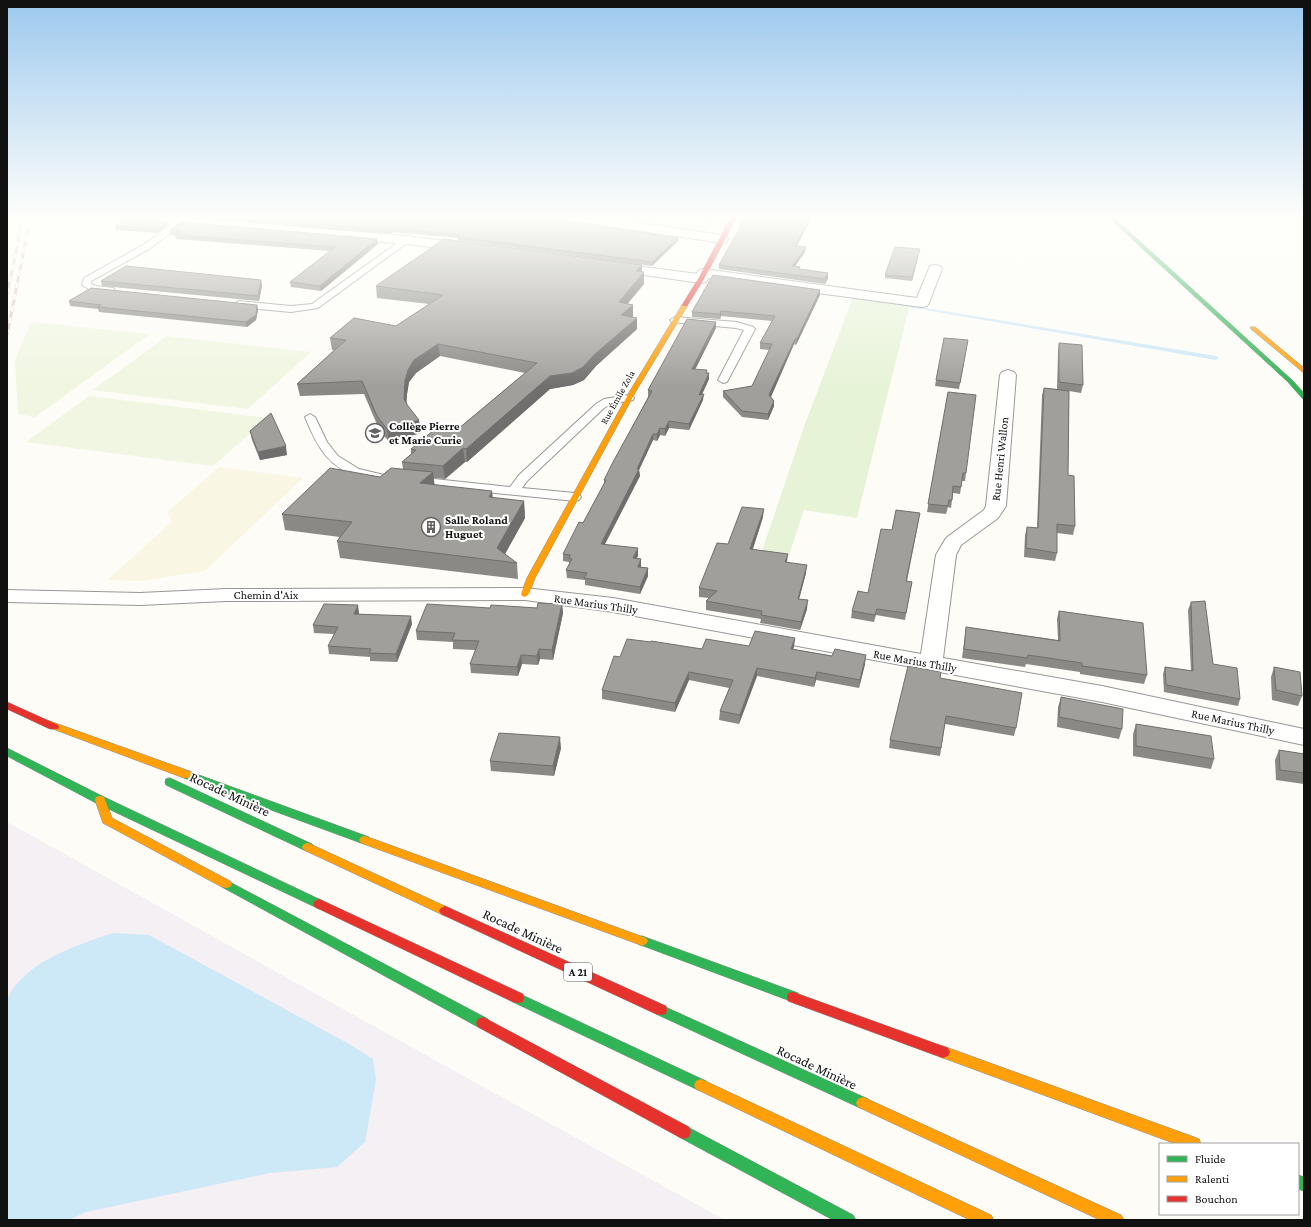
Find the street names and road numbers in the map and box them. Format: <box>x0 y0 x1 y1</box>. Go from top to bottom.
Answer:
street label: Rue Émile Zola <box>598 368 637 426</box>
street label: Rue Henri Wallon <box>989 416 1011 502</box>
street label: Chemin d'Aix <box>234 588 299 602</box>
street label: Rue Marius Thilly <box>553 591 639 617</box>
street label: Rue Marius Thilly <box>872 647 958 675</box>
street label: Rue Marius Thilly <box>1190 706 1276 738</box>
street label: Rocade Minière <box>187 768 273 820</box>
street label: Rocade Minière <box>480 905 566 957</box>
road number: A 21 <box>564 963 592 981</box>
street label: Rocade Minière <box>774 1041 860 1093</box>

